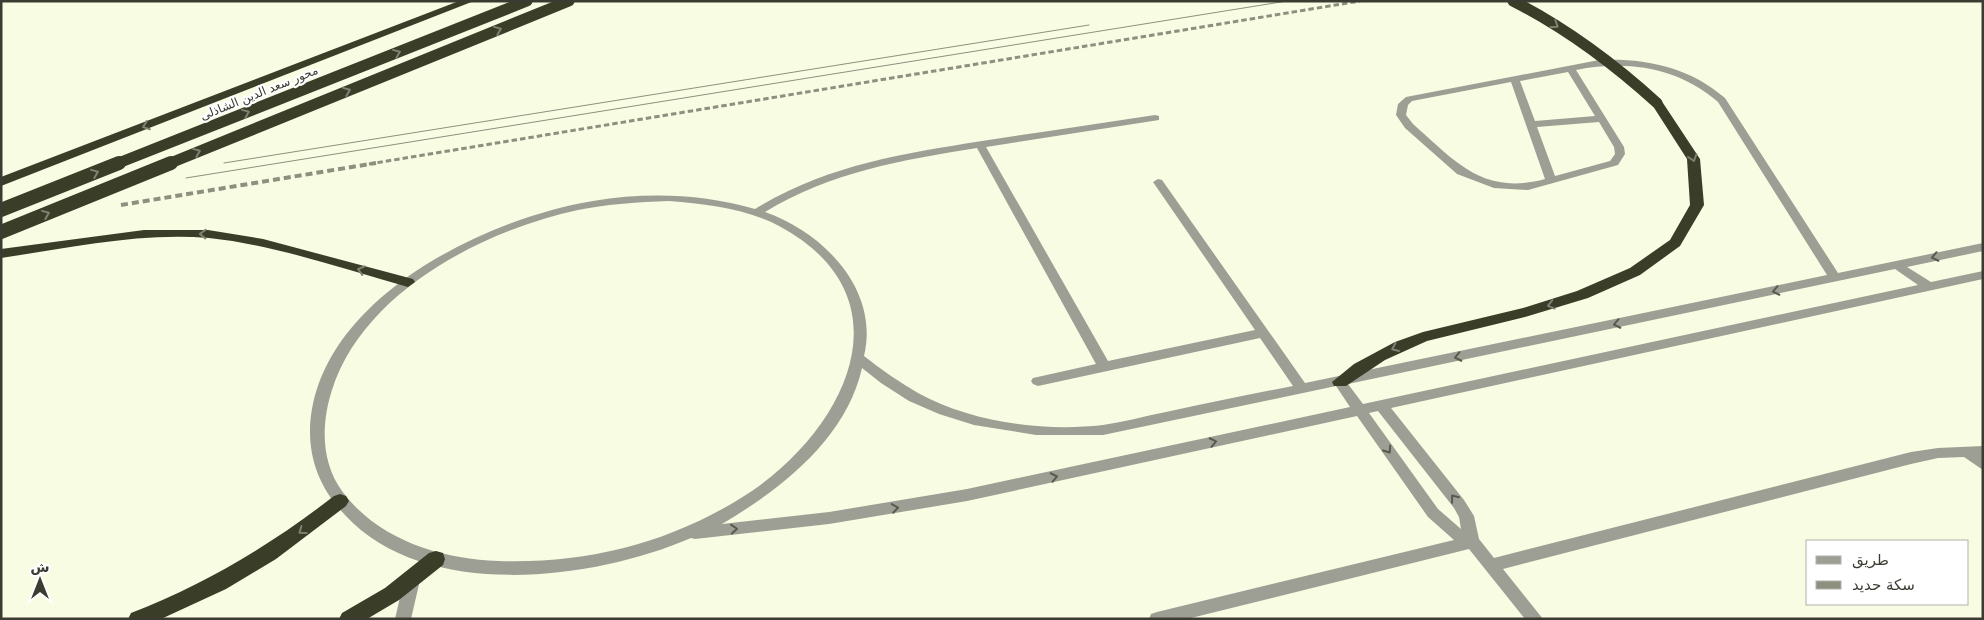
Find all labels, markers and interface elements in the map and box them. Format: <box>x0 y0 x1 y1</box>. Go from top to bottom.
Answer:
one-way arrow <box>1550 19 1559 29</box>
one-way arrow <box>493 26 502 36</box>
one-way arrow <box>393 49 401 59</box>
street label: محور سعد الدين الشاذلى <box>198 63 320 124</box>
one-way arrow <box>343 87 351 97</box>
one-way arrow <box>241 109 250 119</box>
one-way arrow <box>142 120 151 130</box>
one-way arrow <box>192 148 201 159</box>
one-way arrow <box>1687 153 1697 162</box>
one-way arrow <box>90 169 99 179</box>
one-way arrow <box>42 209 50 219</box>
one-way arrow <box>198 229 206 239</box>
one-way arrow <box>1931 251 1940 262</box>
one-way arrow <box>356 265 365 276</box>
one-way arrow <box>1772 285 1780 295</box>
one-way arrow <box>1547 299 1556 310</box>
one-way arrow <box>1613 318 1621 329</box>
one-way arrow <box>1391 342 1400 353</box>
one-way arrow <box>1454 352 1462 362</box>
one-way arrow <box>1208 437 1217 448</box>
one-way arrow <box>1382 444 1390 453</box>
one-way arrow <box>1050 472 1059 483</box>
one-way arrow <box>1452 495 1460 504</box>
one-way arrow <box>890 504 899 514</box>
one-way arrow <box>730 524 738 535</box>
one-way arrow <box>298 525 308 534</box>
legend <box>1806 540 1969 605</box>
text: طريق <box>1852 551 1889 569</box>
north arrow <box>15 555 65 605</box>
text: ش <box>30 559 50 575</box>
text: سكة حديد <box>1852 576 1915 594</box>

